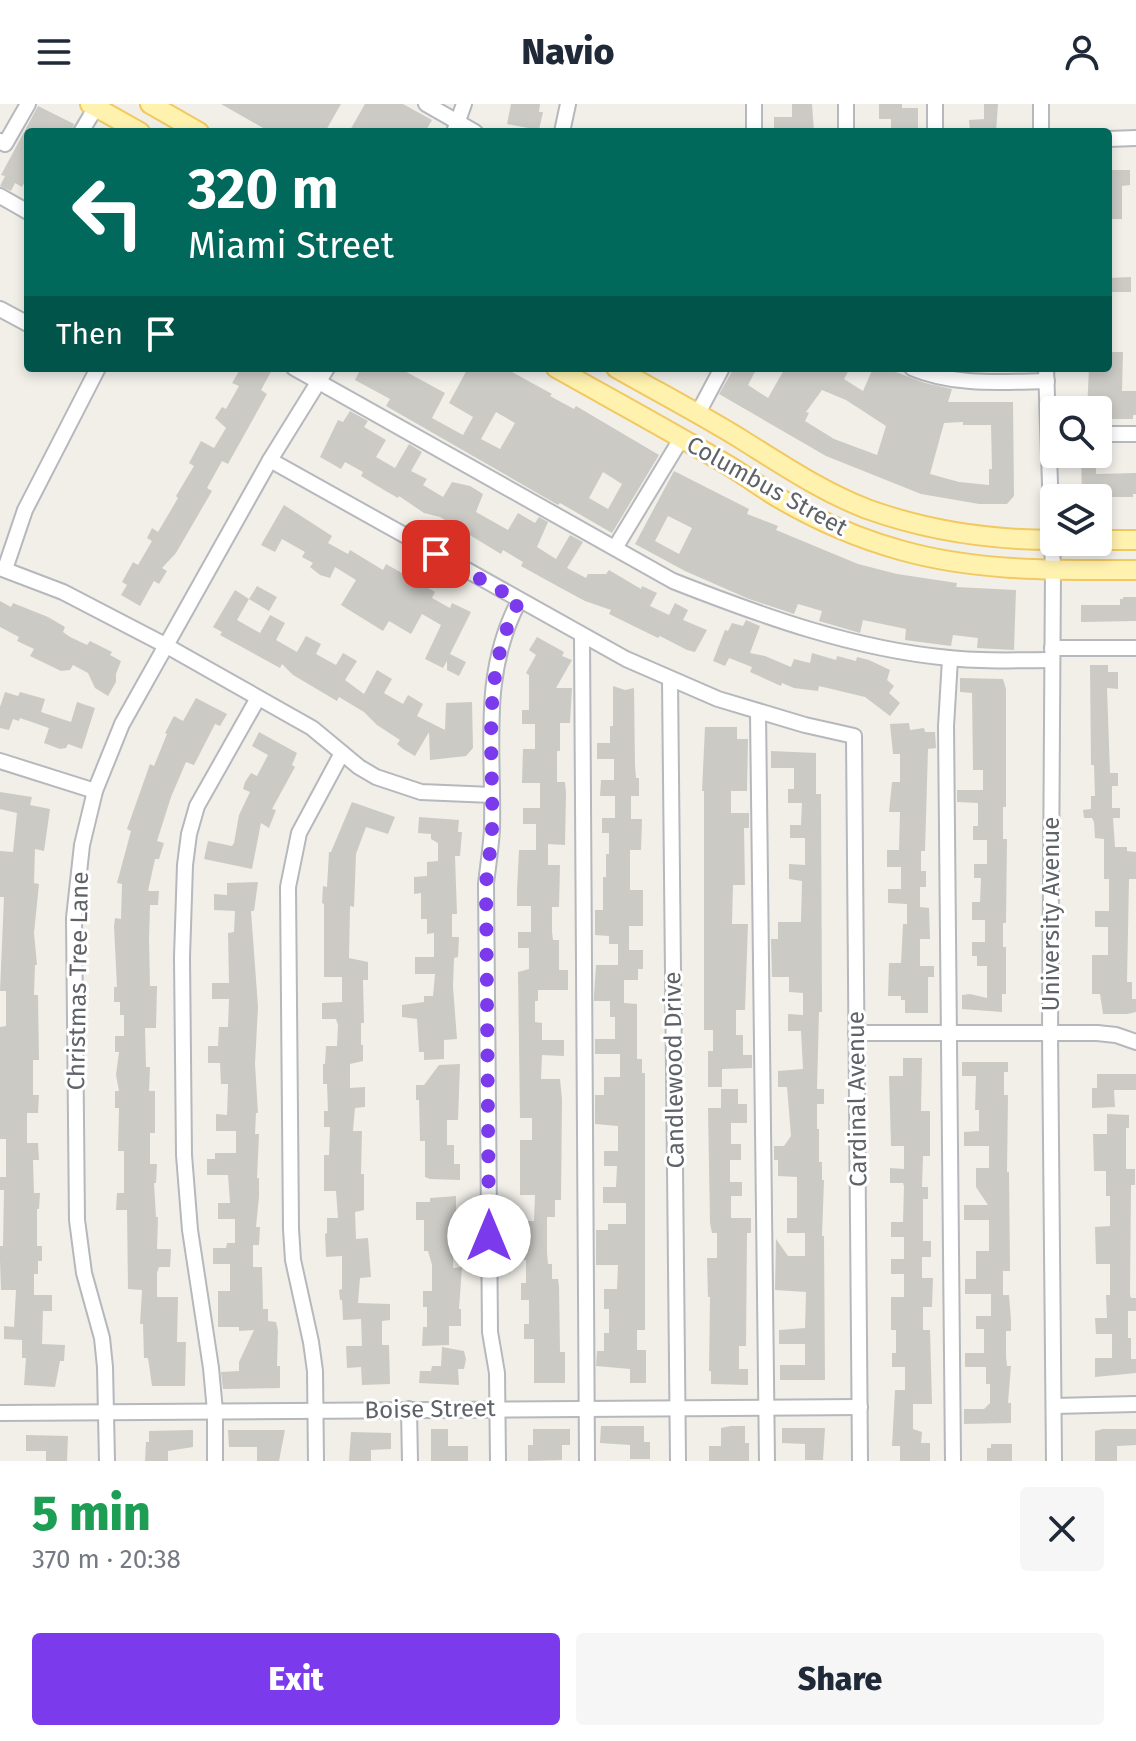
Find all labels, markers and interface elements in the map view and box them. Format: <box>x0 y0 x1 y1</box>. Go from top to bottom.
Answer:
icon: menu <box>32 30 76 74</box>
text: Navio <box>522 30 614 74</box>
icon: person <box>1060 30 1104 74</box>
text: 320 m <box>188 156 339 223</box>
icon: left <box>56 160 160 264</box>
text: Miami Street <box>188 224 394 268</box>
icon: arrive <box>139 312 183 356</box>
text: Then <box>56 316 123 352</box>
map controls <box>1040 396 1112 556</box>
button: search <box>1040 396 1112 468</box>
street label: Columbus Street <box>682 430 853 542</box>
button: layers <box>1040 484 1112 556</box>
pin <box>402 520 470 588</box>
icon: arrive <box>414 532 458 576</box>
street label: University Avenue <box>1037 817 1065 1011</box>
street label: Christmas Tree Lane <box>62 871 94 1091</box>
street label: Candlewood Drive <box>658 971 690 1169</box>
street label: Cardinal Avenue <box>841 1011 873 1187</box>
position arrow <box>447 1194 531 1278</box>
street label: Boise Street <box>364 1394 496 1424</box>
text: 5 min <box>32 1485 151 1543</box>
button: close <box>1020 1487 1104 1571</box>
text: 370 m · 20:38 <box>32 1544 181 1575</box>
button: Exit <box>32 1633 560 1725</box>
button: Share <box>576 1633 1104 1725</box>

